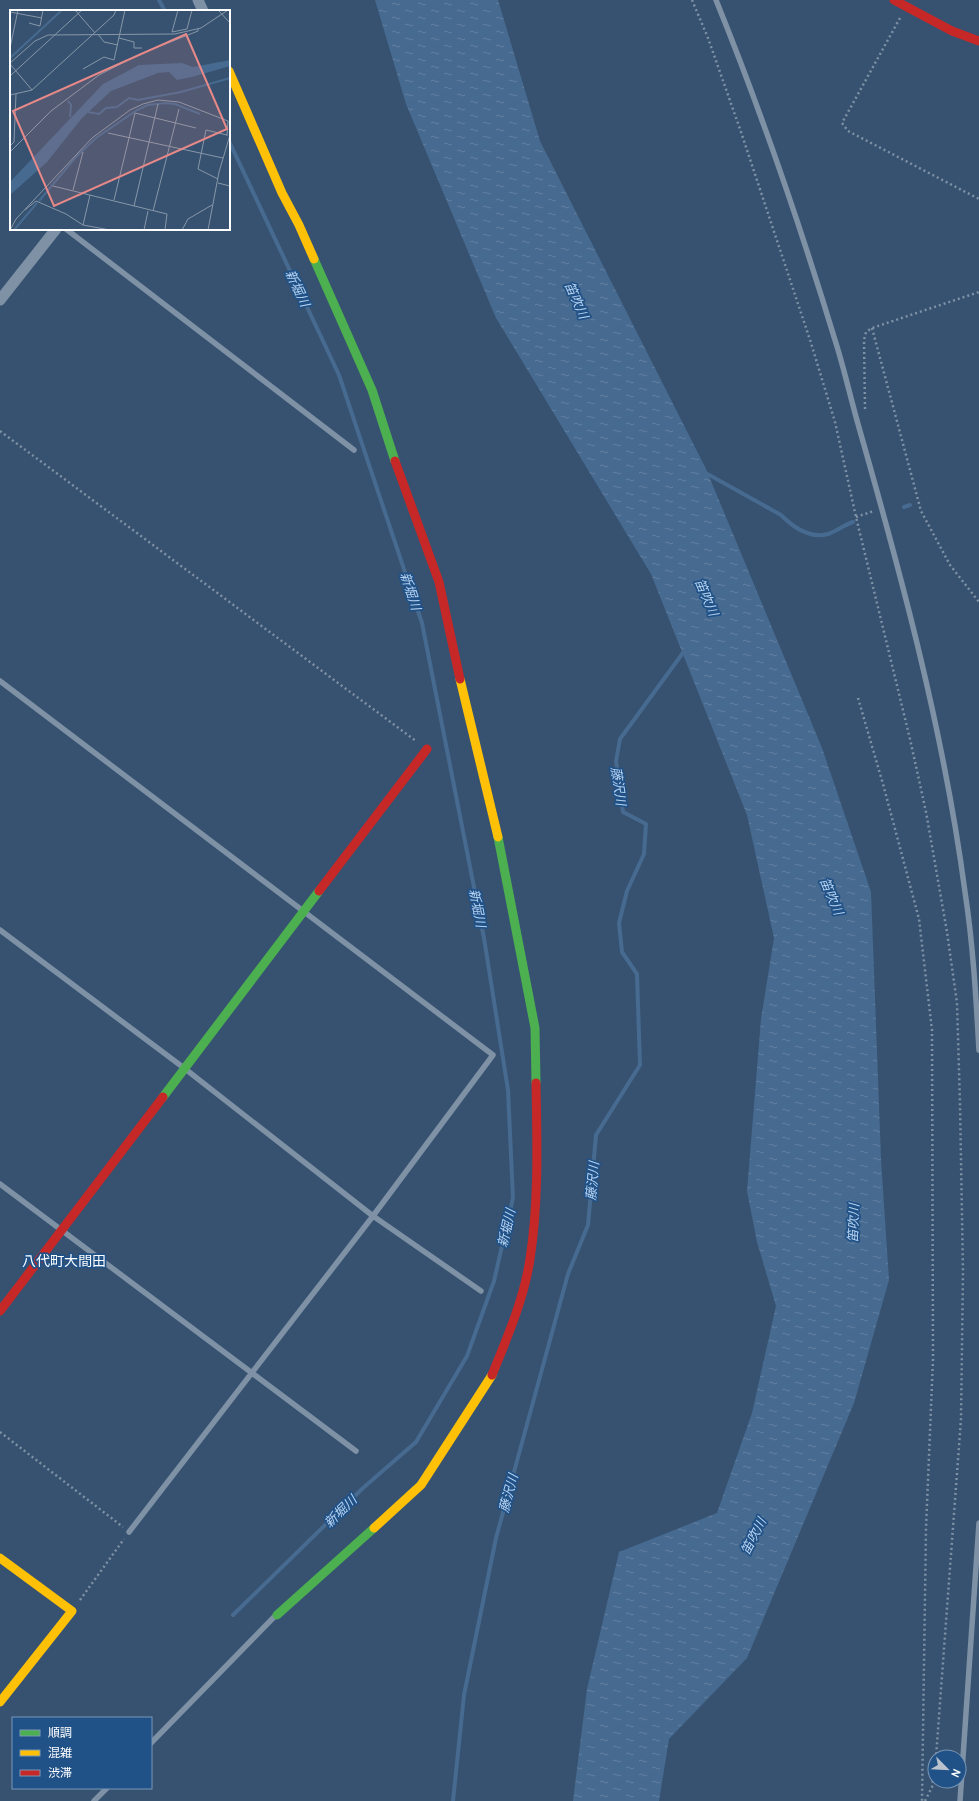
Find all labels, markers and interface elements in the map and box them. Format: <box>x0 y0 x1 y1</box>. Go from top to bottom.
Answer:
inset map <box>10 10 230 230</box>
water label: 新堀川 <box>283 267 314 311</box>
water label: 笛吹川 <box>562 279 593 323</box>
water label: 新堀川 <box>397 570 425 614</box>
water label: 笛吹川 <box>692 576 723 620</box>
water label: 藤沢川 <box>608 766 630 808</box>
water label: 笛吹川 <box>817 875 848 919</box>
water label: 新堀川 <box>466 887 490 931</box>
water label: 藤沢川 <box>582 1159 602 1201</box>
water label: 笛吹川 <box>844 1201 862 1243</box>
water label: 新堀川 <box>494 1205 519 1249</box>
district label: 八代町大間田 <box>22 1252 106 1270</box>
water label: 藤沢川 <box>495 1470 521 1514</box>
water label: 新堀川 <box>320 1490 361 1530</box>
water label: 笛吹川 <box>737 1513 770 1557</box>
legend <box>12 1717 152 1789</box>
text: 順調 <box>48 1725 72 1740</box>
text: 混雑 <box>48 1745 72 1760</box>
north arrow <box>927 1749 967 1789</box>
text: 渋滞 <box>48 1765 72 1780</box>
text: N <box>948 1767 964 1779</box>

